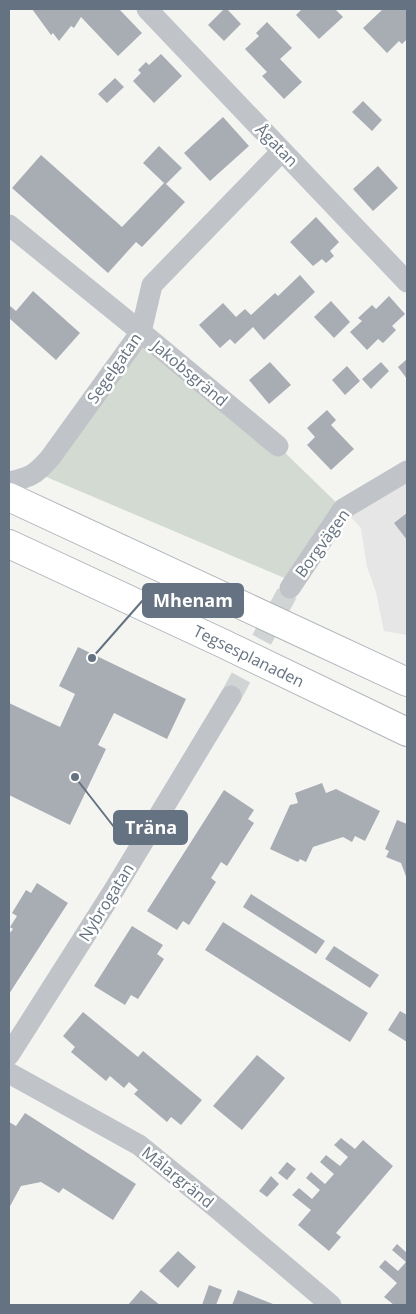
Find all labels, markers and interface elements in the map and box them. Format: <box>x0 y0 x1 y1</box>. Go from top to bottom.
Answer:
street label: Ågatan <box>251 119 303 171</box>
street label: Segelgatan <box>82 328 146 408</box>
street label: Jakobsgränd <box>146 334 232 411</box>
street label: Borgvägen <box>290 504 354 582</box>
callout: Mhenam <box>143 584 243 617</box>
text: Mhenam <box>153 588 233 612</box>
street label: Tegsesplanaden <box>190 620 308 692</box>
callout: Träna <box>114 811 187 844</box>
text: Träna <box>125 815 177 839</box>
street label: Nybrogatan <box>73 859 139 945</box>
street label: Målargränd <box>137 1141 219 1213</box>

